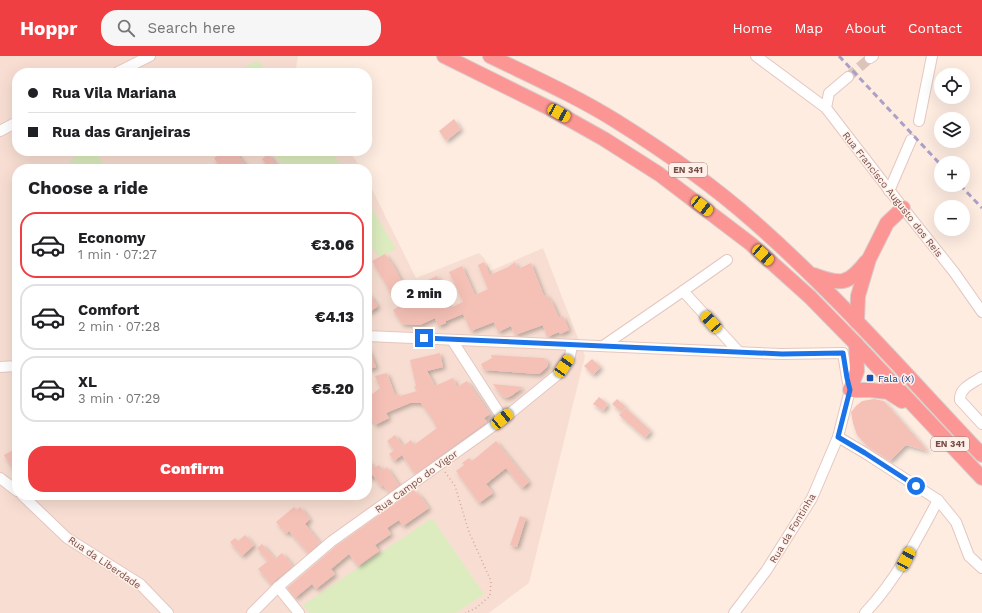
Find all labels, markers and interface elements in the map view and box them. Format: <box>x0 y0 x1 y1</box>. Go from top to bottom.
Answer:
search box <box>101 10 381 46</box>
text: Hoppr <box>20 17 77 40</box>
icon: search <box>115 17 137 39</box>
text: Search here <box>147 19 235 37</box>
text: Home <box>732 20 772 36</box>
text: Map <box>794 20 823 36</box>
text: About <box>845 20 886 36</box>
text: Contact <box>908 20 962 36</box>
map controls <box>934 68 970 236</box>
button: locate <box>934 68 970 104</box>
text: Rua Vila Mariana <box>52 84 176 102</box>
car <box>546 102 572 124</box>
button: layers <box>934 112 970 148</box>
text: Rua das Granjeiras <box>52 123 190 141</box>
street label: Rua Francisco Augusto dos Reis <box>840 130 945 259</box>
button: + <box>934 156 970 192</box>
road number: EN 341 <box>669 163 707 177</box>
text: Choose a ride <box>28 177 148 198</box>
car <box>689 194 715 218</box>
button: − <box>934 200 970 236</box>
icon: car <box>30 227 66 263</box>
text: Economy <box>78 229 145 247</box>
text: €3.06 <box>311 236 354 254</box>
car <box>750 243 776 267</box>
text: 1 min · 07:27 <box>78 247 157 262</box>
callout: 2 min <box>391 280 457 308</box>
text: 2 min <box>406 286 442 301</box>
icon: car <box>30 299 66 335</box>
text: Comfort <box>78 301 139 319</box>
text: €4.13 <box>315 308 354 326</box>
car <box>699 309 723 335</box>
text: 2 min · 07:28 <box>78 319 160 334</box>
route end <box>415 329 433 347</box>
car <box>552 353 576 379</box>
icon: car <box>30 371 66 407</box>
text: XL <box>78 373 97 391</box>
marker: Fala (X) <box>865 373 875 383</box>
place label: Fala (X) <box>878 373 914 384</box>
text: €5.20 <box>311 380 354 398</box>
text: 3 min · 07:29 <box>78 391 160 406</box>
car <box>489 407 515 431</box>
road number: EN 341 <box>931 437 969 451</box>
button: Confirm <box>28 446 356 492</box>
street label: Rua Campo do Vigor <box>373 448 460 515</box>
route start <box>907 477 925 495</box>
street label: Rua da Fontinha <box>767 491 818 565</box>
street label: Rua da Liberdade <box>66 534 143 591</box>
car <box>895 546 917 572</box>

